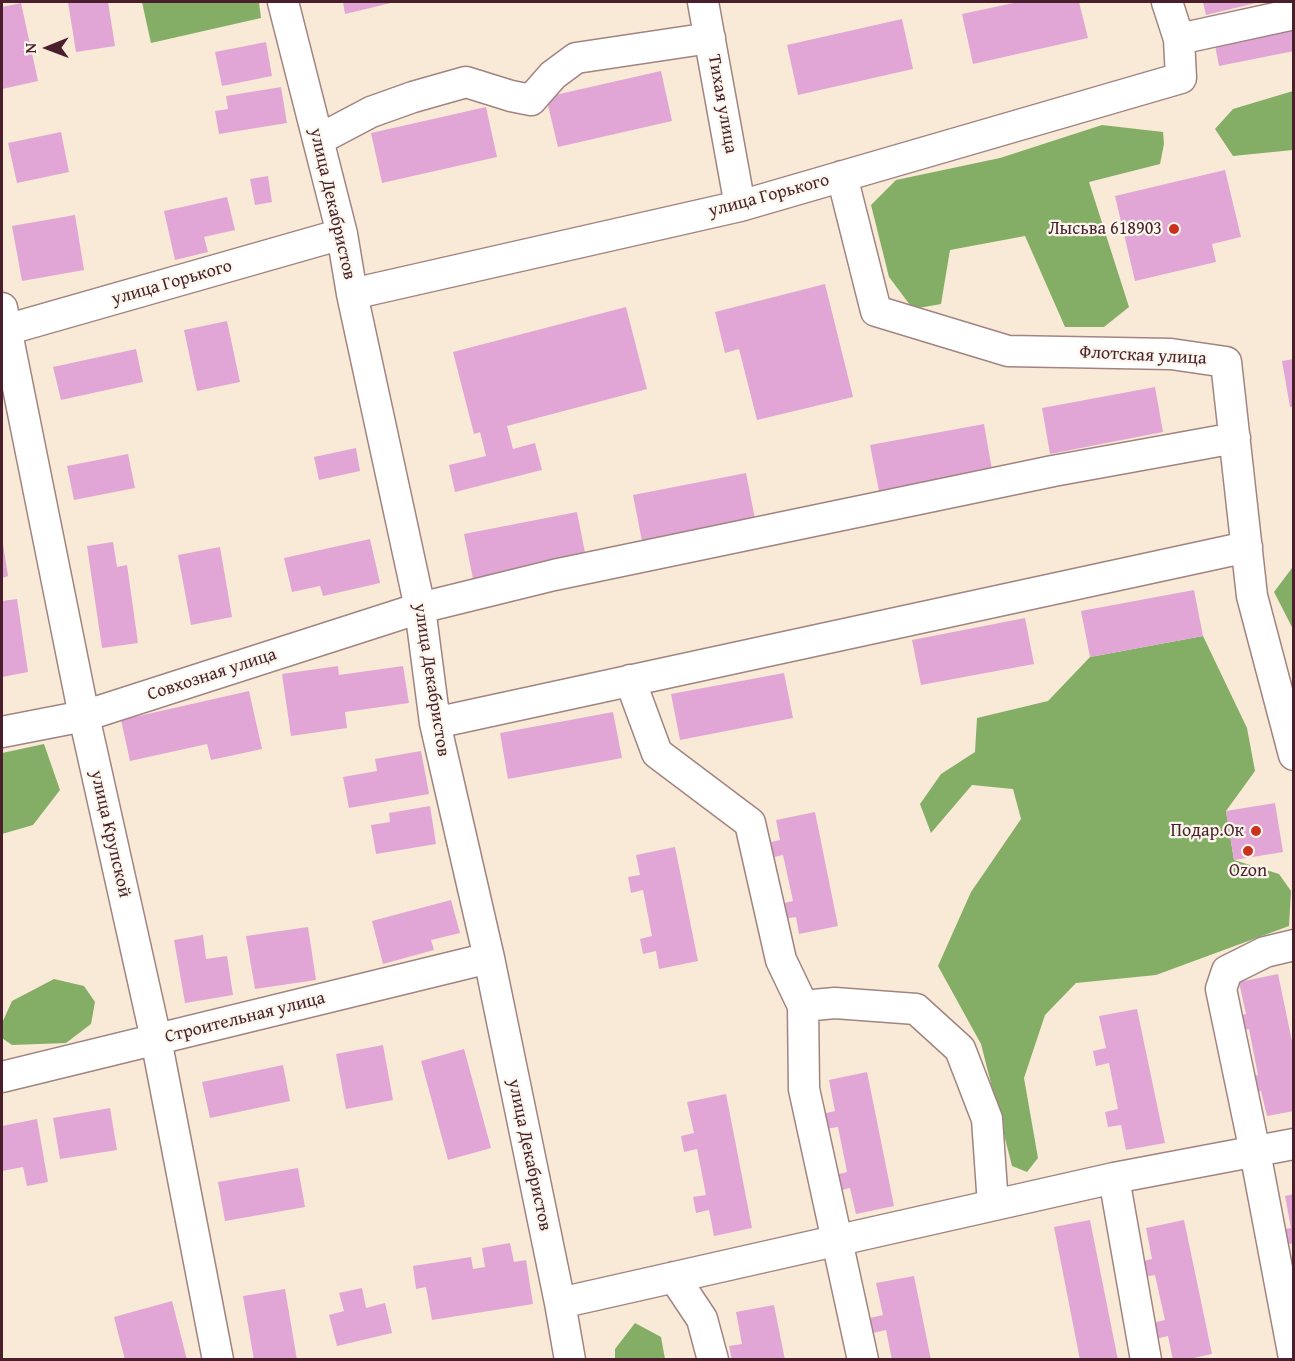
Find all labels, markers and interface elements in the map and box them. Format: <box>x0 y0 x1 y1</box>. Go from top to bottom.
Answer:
north arrow <box>18 18 78 78</box>
text: N <box>18 43 42 54</box>
street label: Тихая улица <box>703 53 741 155</box>
street label: улица Декабристов <box>304 126 360 282</box>
street label: улица Горького <box>706 170 832 222</box>
place label: Лысьва 618903 <box>1048 218 1162 240</box>
marker: Лысьва 618903 <box>1167 222 1181 236</box>
street label: улица Горького <box>109 256 235 310</box>
street label: Флотская улица <box>1079 342 1207 370</box>
street label: улица Декабристов <box>408 602 454 758</box>
street label: Совхозная улица <box>145 644 279 706</box>
street label: улица Крупской <box>85 768 135 900</box>
place label: Подар.Ок <box>1170 820 1244 842</box>
marker: Подар.Ок <box>1249 824 1263 838</box>
marker: Ozon <box>1241 844 1255 858</box>
place label: Ozon <box>1229 860 1267 882</box>
street label: Строительная улица <box>163 988 327 1048</box>
street label: улица Декабристов <box>502 1077 556 1233</box>

